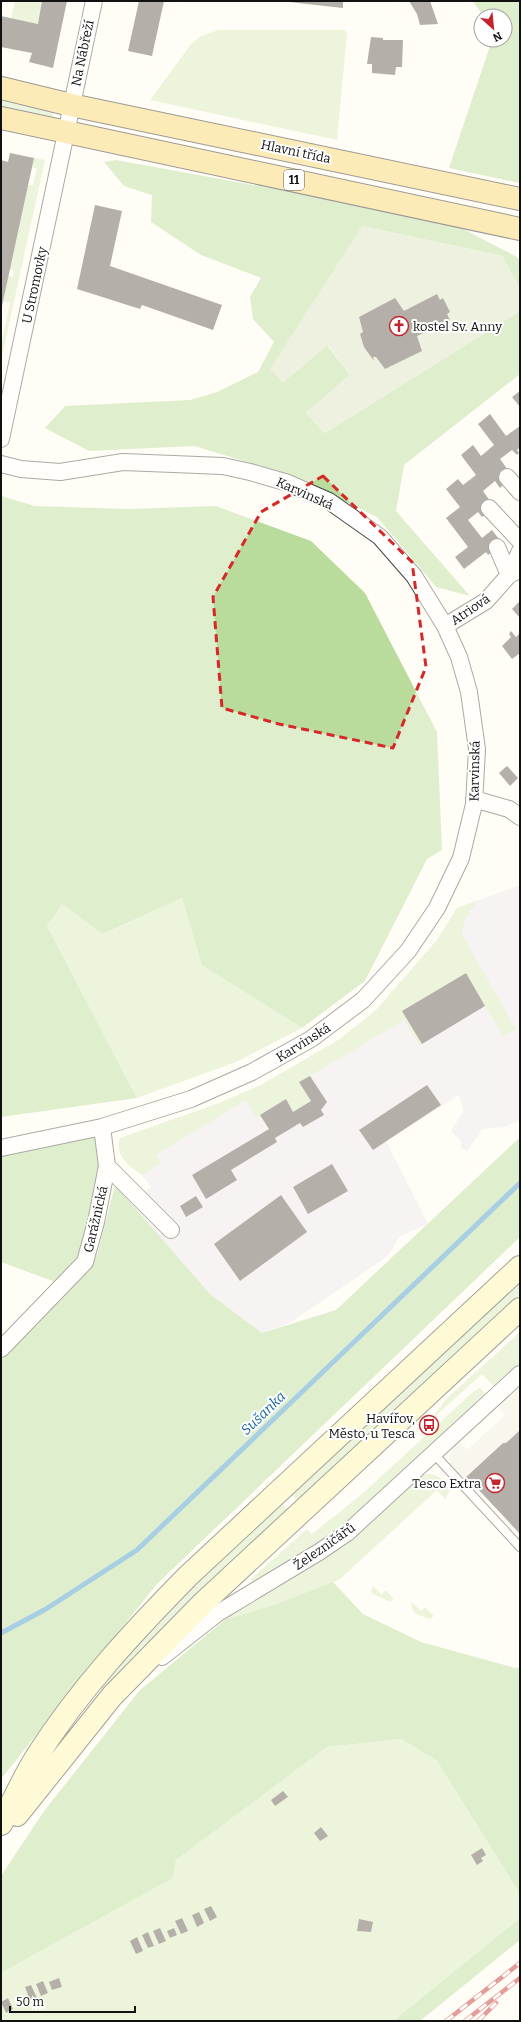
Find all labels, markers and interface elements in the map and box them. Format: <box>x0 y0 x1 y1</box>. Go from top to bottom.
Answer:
north arrow <box>473 8 513 48</box>
street label: Na Nábřeží <box>68 19 97 88</box>
text: N <box>490 29 504 44</box>
street label: Hlavní třída <box>260 137 332 166</box>
road number: 11 <box>284 170 304 190</box>
street label: U Stromovky <box>19 245 50 325</box>
church icon: kostel Sv. Anny <box>388 315 410 337</box>
place label: kostel Sv. Anny <box>413 319 502 334</box>
street label: Karvinská <box>274 474 336 513</box>
street label: Atriová <box>448 591 493 628</box>
street label: Karvinská <box>466 740 483 802</box>
street label: Karvinská <box>274 1020 333 1065</box>
street label: Garážnická <box>81 1184 110 1254</box>
water label: Sušanka <box>238 1388 289 1439</box>
place label: Havířov, Město, u Tesca <box>328 1411 415 1441</box>
bus stop icon: Havířov, Město, u Tesca <box>418 1414 440 1436</box>
supermarket icon: Tesco Extra <box>484 1472 506 1494</box>
place label: Tesco Extra <box>412 1476 481 1491</box>
street label: Železničářů <box>291 1520 358 1573</box>
scale bar <box>10 1988 135 2014</box>
text: 50 m <box>16 1995 45 2009</box>

